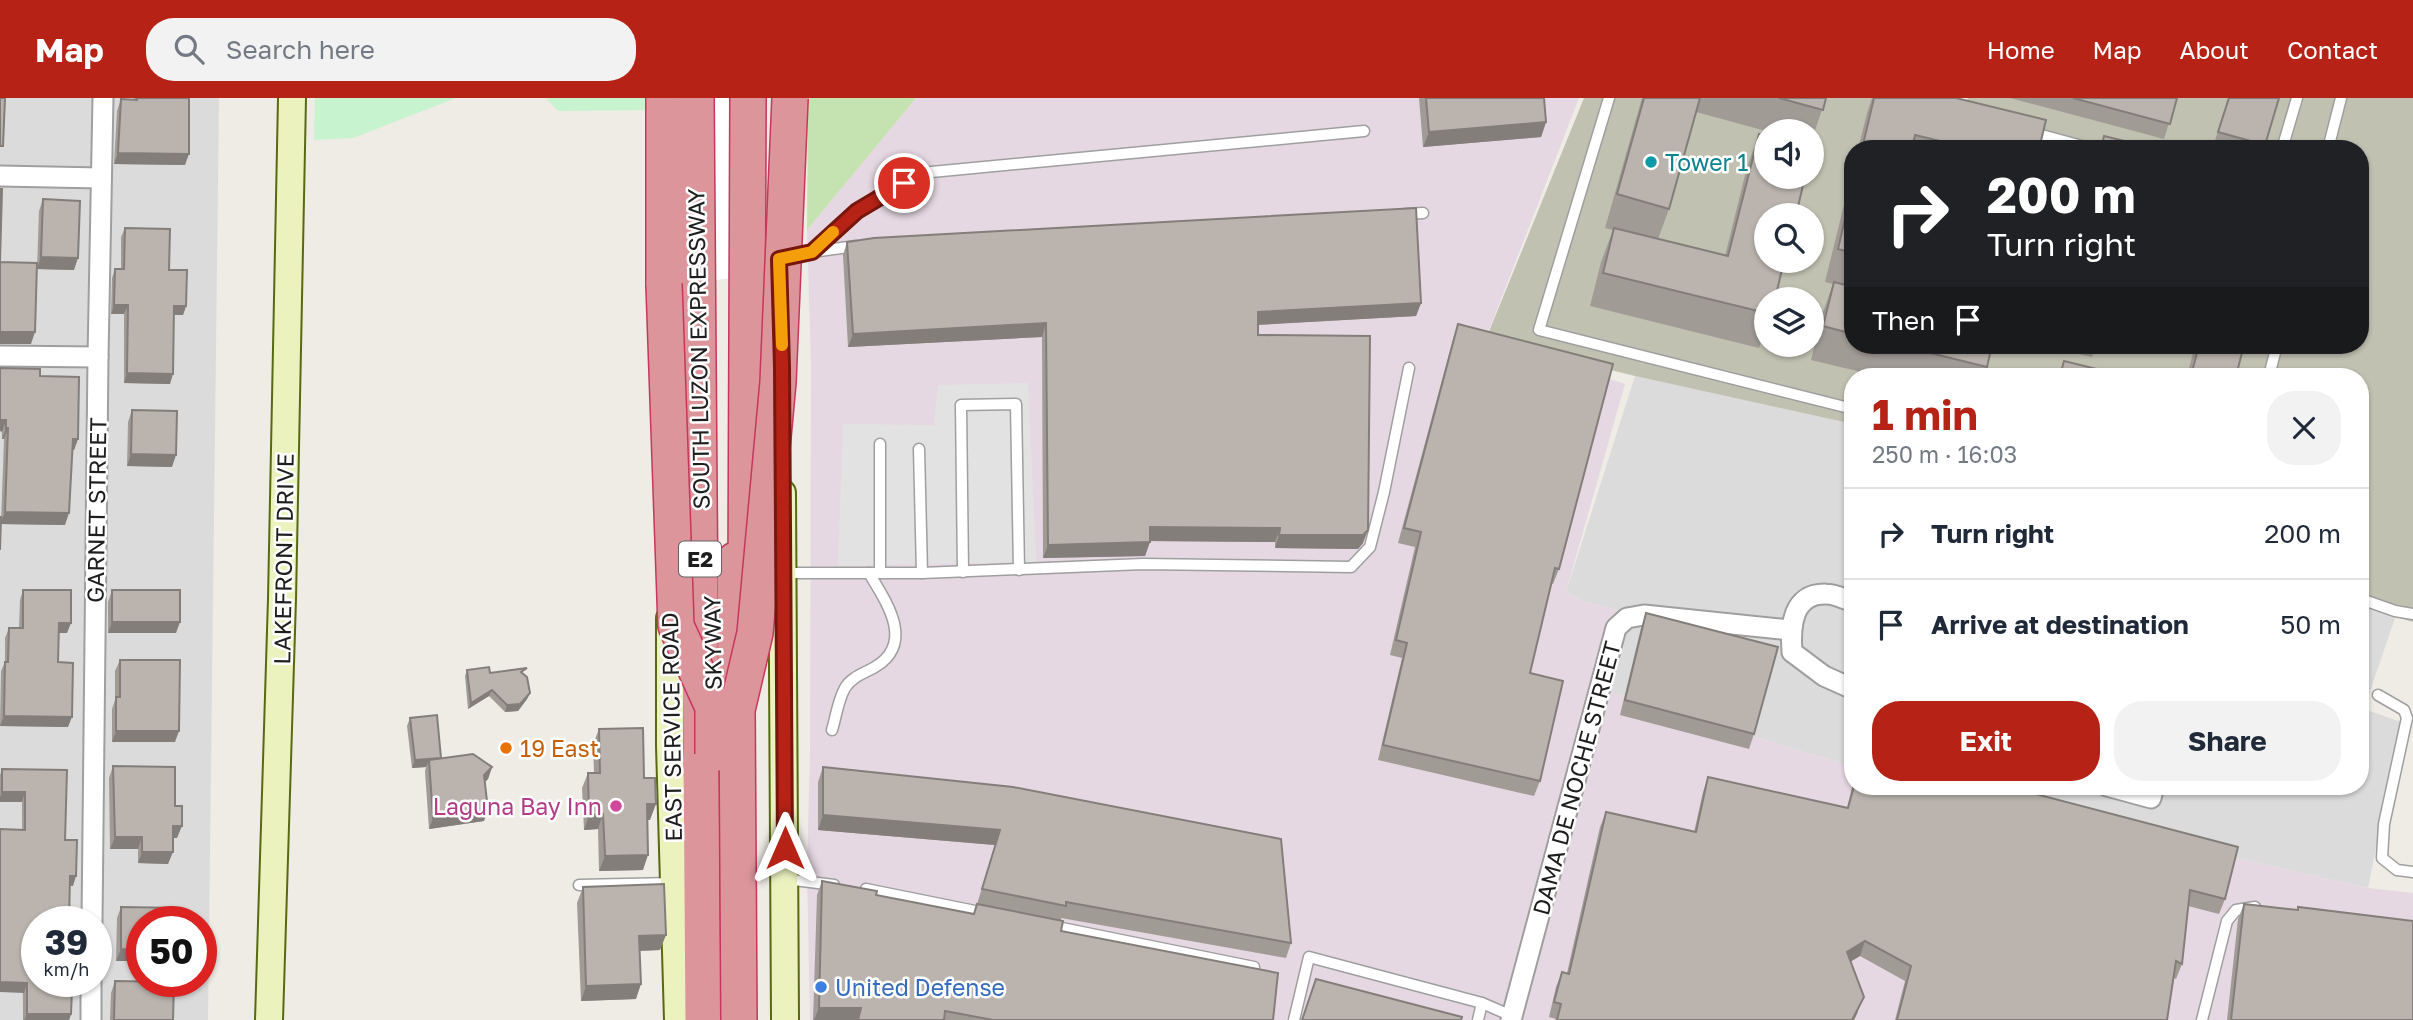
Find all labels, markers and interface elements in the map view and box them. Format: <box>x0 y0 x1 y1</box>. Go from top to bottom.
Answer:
search box <box>146 18 636 81</box>
text: Map <box>35 30 104 69</box>
icon: search <box>170 30 208 68</box>
text: Search here <box>226 34 375 65</box>
text: Home <box>1987 35 2055 64</box>
text: Map <box>2093 35 2142 64</box>
text: About <box>2180 35 2249 64</box>
text: Contact <box>2287 35 2378 64</box>
map controls <box>1754 119 1824 357</box>
button: sound <box>1754 119 1824 189</box>
place label: Tower 1 <box>1665 148 1748 176</box>
pin <box>874 153 934 213</box>
marker: Tower 1 <box>1643 154 1659 170</box>
icon: arrive <box>885 164 923 202</box>
text: 200 m <box>1987 165 2136 224</box>
icon: right <box>1872 168 1963 259</box>
street label: SOUTH LUZON EXPRESSWAY <box>681 188 715 510</box>
button: search <box>1754 203 1824 273</box>
text: Turn right <box>1987 225 2136 263</box>
button: layers <box>1754 287 1824 357</box>
icon: arrive <box>1949 301 1987 339</box>
text: Then <box>1872 305 1935 336</box>
text: 1 min <box>1872 389 1978 439</box>
button: close <box>2267 391 2341 465</box>
street label: GARNET STREET <box>80 417 112 603</box>
text: 250 m · 16:03 <box>1872 440 2017 468</box>
street label: LAKEFRONT DRIVE <box>267 453 299 665</box>
icon: right <box>1872 515 1910 553</box>
text: Turn right <box>1931 518 2054 549</box>
text: 200 m <box>2264 518 2341 549</box>
road number: E2 <box>679 542 721 576</box>
street label: SKYWAY <box>697 595 727 691</box>
icon: arrive <box>1872 606 1910 644</box>
text: Arrive at destination <box>1931 609 2189 640</box>
text: 50 m <box>2280 609 2341 640</box>
street label: EAST SERVICE ROAD <box>655 612 687 842</box>
street label: DAMA DE NOCHE STREET <box>1526 638 1626 918</box>
button: Exit <box>1872 701 2100 781</box>
button: Share <box>2114 701 2341 781</box>
place label: 19 East <box>520 734 599 762</box>
marker: 19 East <box>498 740 514 756</box>
place label: Laguna Bay Inn <box>433 792 602 820</box>
marker: Laguna Bay Inn <box>608 798 624 814</box>
position arrow <box>748 811 822 885</box>
speed limit sign: 50 <box>126 906 217 997</box>
text: 39 <box>45 921 88 963</box>
text: km/h <box>44 958 89 980</box>
place label: United Defense <box>835 973 1005 1001</box>
marker: United Defense <box>813 979 829 995</box>

